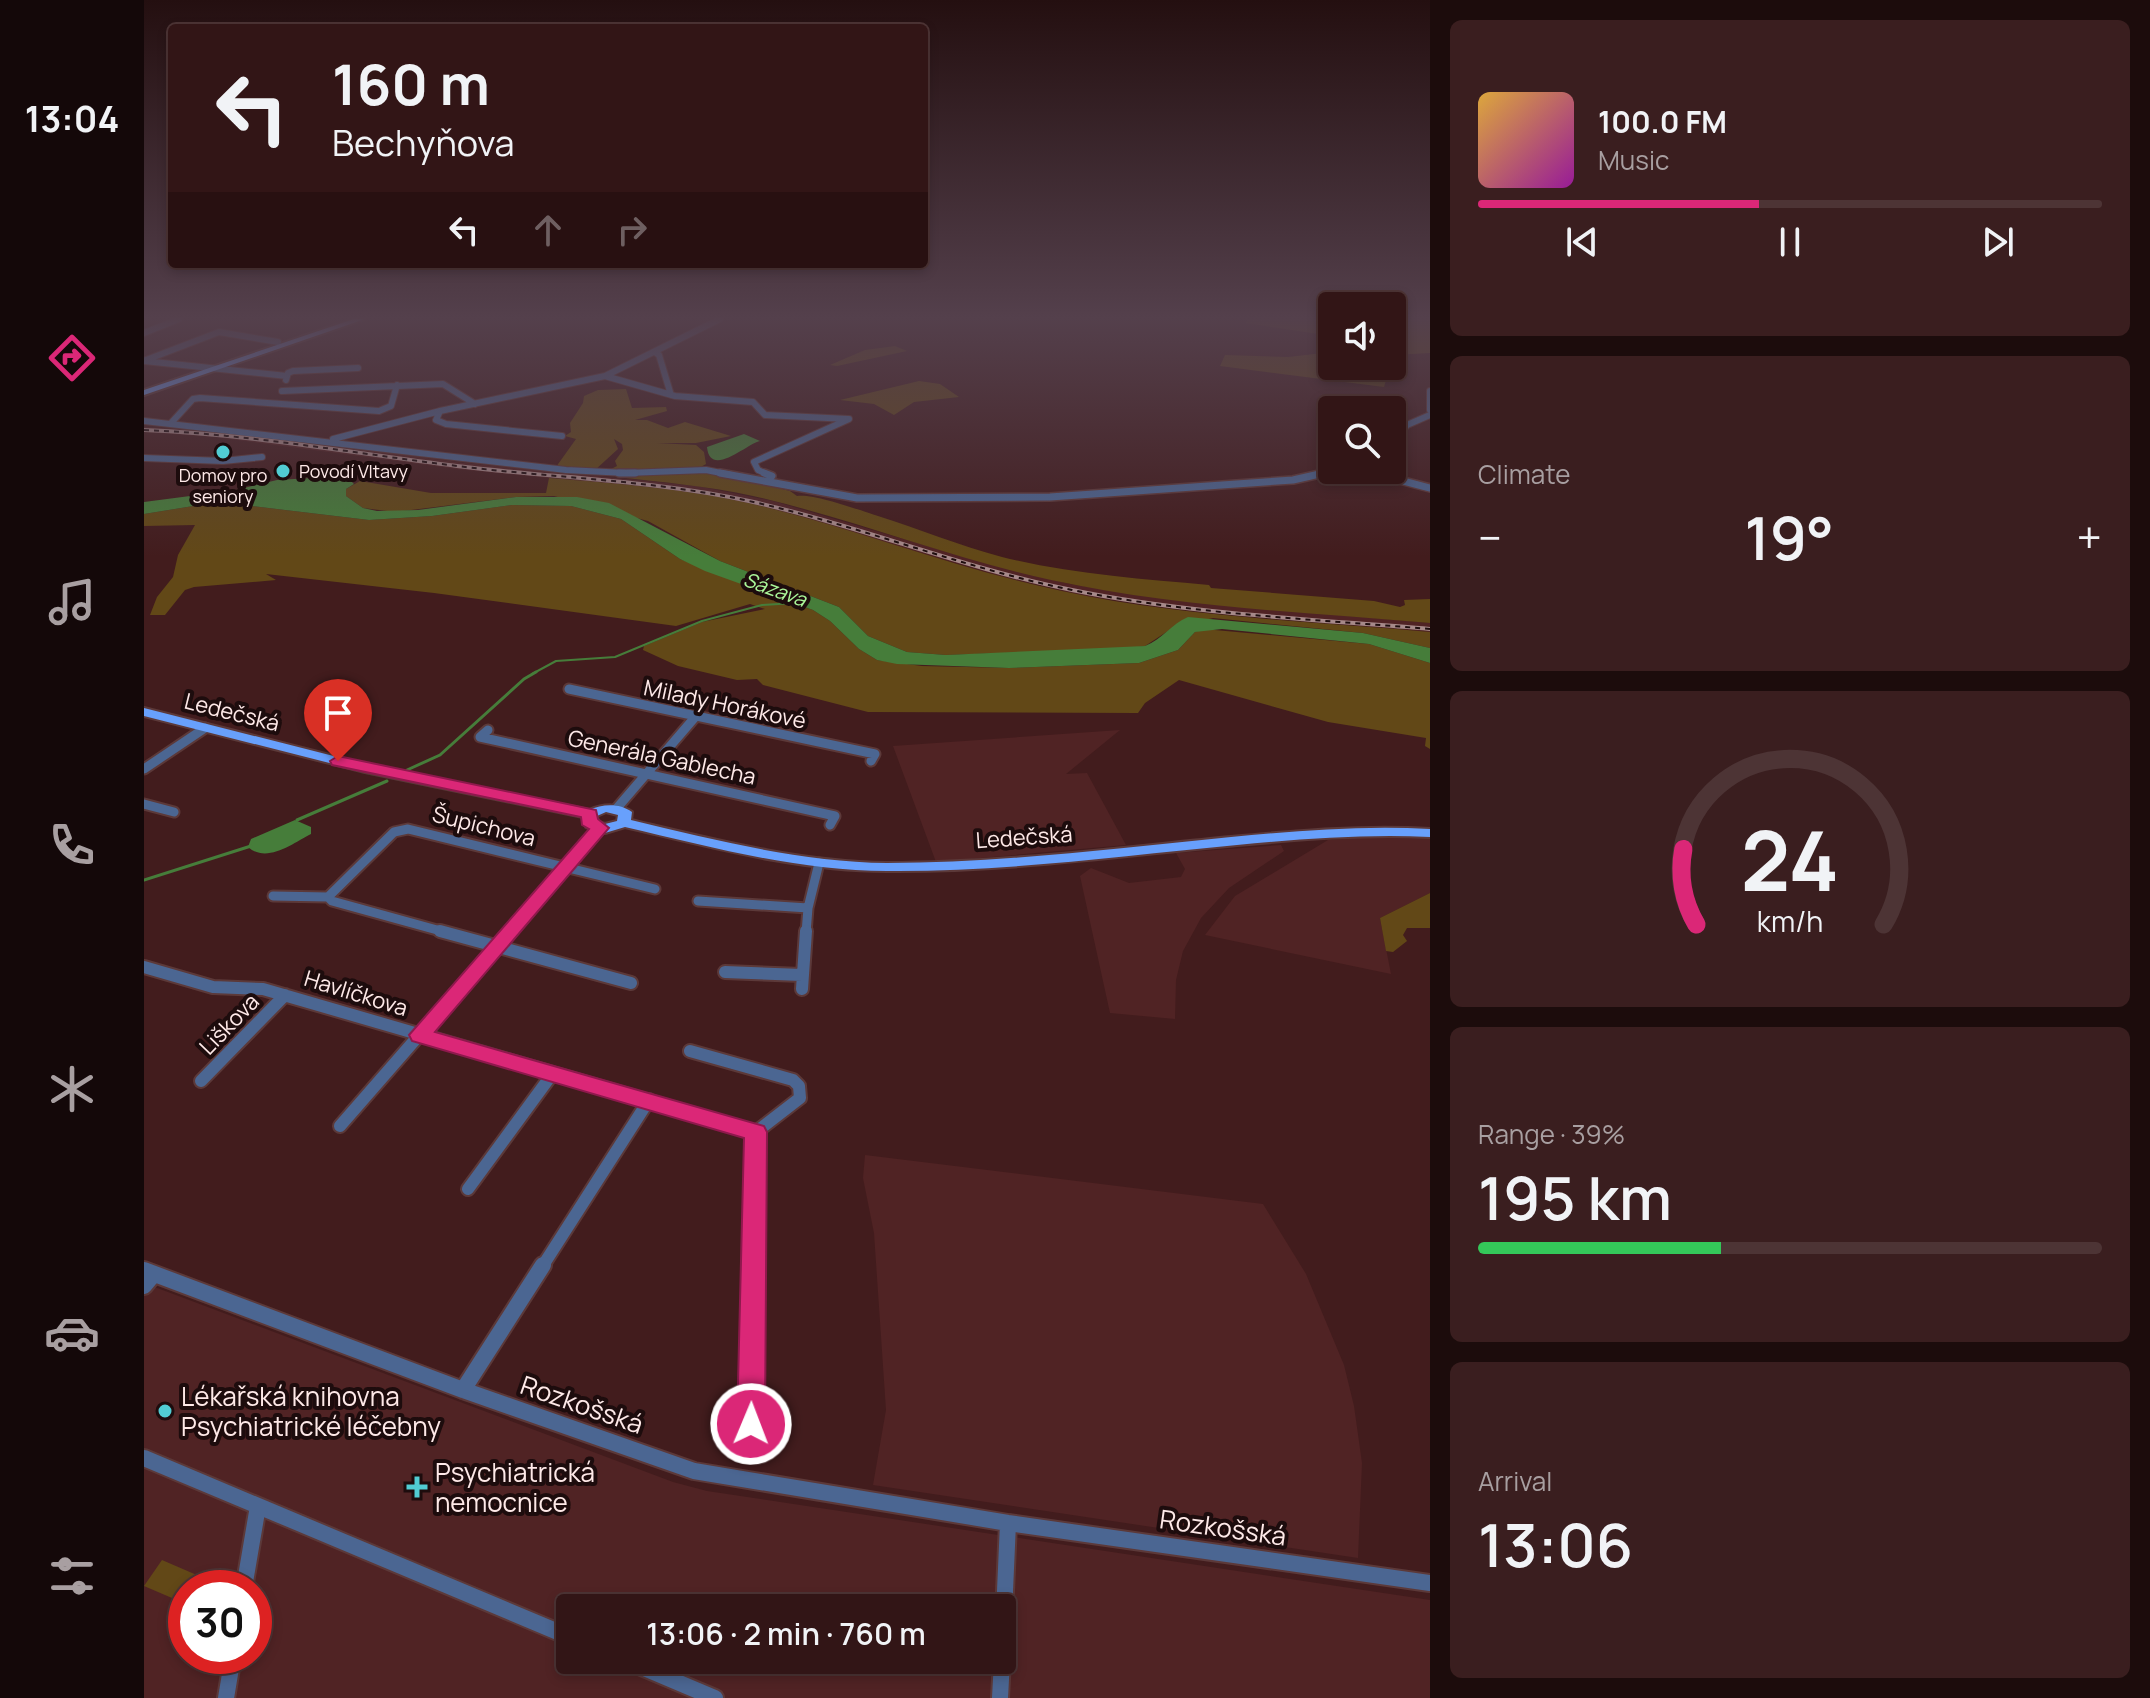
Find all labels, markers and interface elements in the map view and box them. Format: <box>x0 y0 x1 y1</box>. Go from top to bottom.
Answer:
text: 160 m <box>332 45 490 122</box>
icon: left <box>200 56 304 160</box>
text: 13:04 <box>25 94 119 143</box>
text: 100.0 FM <box>1598 101 1727 142</box>
text: Bechyňova <box>332 118 515 167</box>
text: Music <box>1598 142 1669 178</box>
icon: left <box>442 208 486 252</box>
icon: ahead <box>526 208 570 252</box>
icon: right <box>610 208 654 252</box>
icon: previous <box>1560 220 1604 264</box>
icon: pause <box>1768 220 1812 264</box>
icon: next <box>1976 220 2020 264</box>
map controls <box>1318 292 1406 484</box>
button: sound <box>1318 292 1406 380</box>
icon: directions <box>44 330 100 386</box>
button: search <box>1318 396 1406 484</box>
marker: Domov pro seniory <box>214 443 232 461</box>
text: Climate <box>1478 456 1570 492</box>
place label: Povodí Vltavy <box>299 459 409 483</box>
marker: Povodí Vltavy <box>274 462 292 480</box>
place label: Domov pro seniory <box>179 463 267 508</box>
text: 19° <box>1744 496 1834 578</box>
text: − <box>1478 507 1502 567</box>
text: + <box>2077 507 2102 567</box>
water label: Sázava <box>740 565 811 613</box>
icon: music <box>44 574 100 630</box>
street label: Milady Horákové <box>641 672 809 736</box>
pin <box>304 679 372 761</box>
street label: Ledečská <box>181 686 283 738</box>
icon: arrive <box>316 691 360 735</box>
street label: Generála Gablecha <box>565 722 759 792</box>
street label: Šupichova <box>429 799 539 853</box>
text: 24 <box>1741 802 1839 916</box>
icon: phone <box>44 817 100 873</box>
street label: Ledečská <box>975 819 1073 855</box>
text: km/h <box>1757 902 1823 941</box>
street label: Havlíčkova <box>301 963 411 1023</box>
street label: Liškova <box>193 987 265 1061</box>
icon: climate <box>44 1061 100 1117</box>
text: Range · 39% <box>1478 1116 1625 1152</box>
text: 195 km <box>1478 1156 1672 1238</box>
icon: car <box>44 1305 100 1361</box>
street label: Rozkošská <box>516 1366 648 1442</box>
place label: Lékařská knihovna Psychiatrické léčebny <box>181 1378 441 1444</box>
position arrow <box>709 1382 793 1466</box>
marker: Lékařská knihovna Psychiatrické léčebny <box>156 1402 174 1420</box>
place label: Psychiatrická nemocnice <box>435 1454 595 1520</box>
text: Arrival <box>1478 1463 1552 1499</box>
marker: Psychiatrická nemocnice <box>406 1476 428 1498</box>
street label: Rozkošská <box>1157 1500 1289 1554</box>
text: 13:06 <box>1478 1503 1633 1585</box>
icon: filters <box>44 1548 100 1604</box>
speed limit sign: 30 <box>168 1570 272 1674</box>
text: 13:06 · 2 min · 760 m <box>646 1613 926 1654</box>

